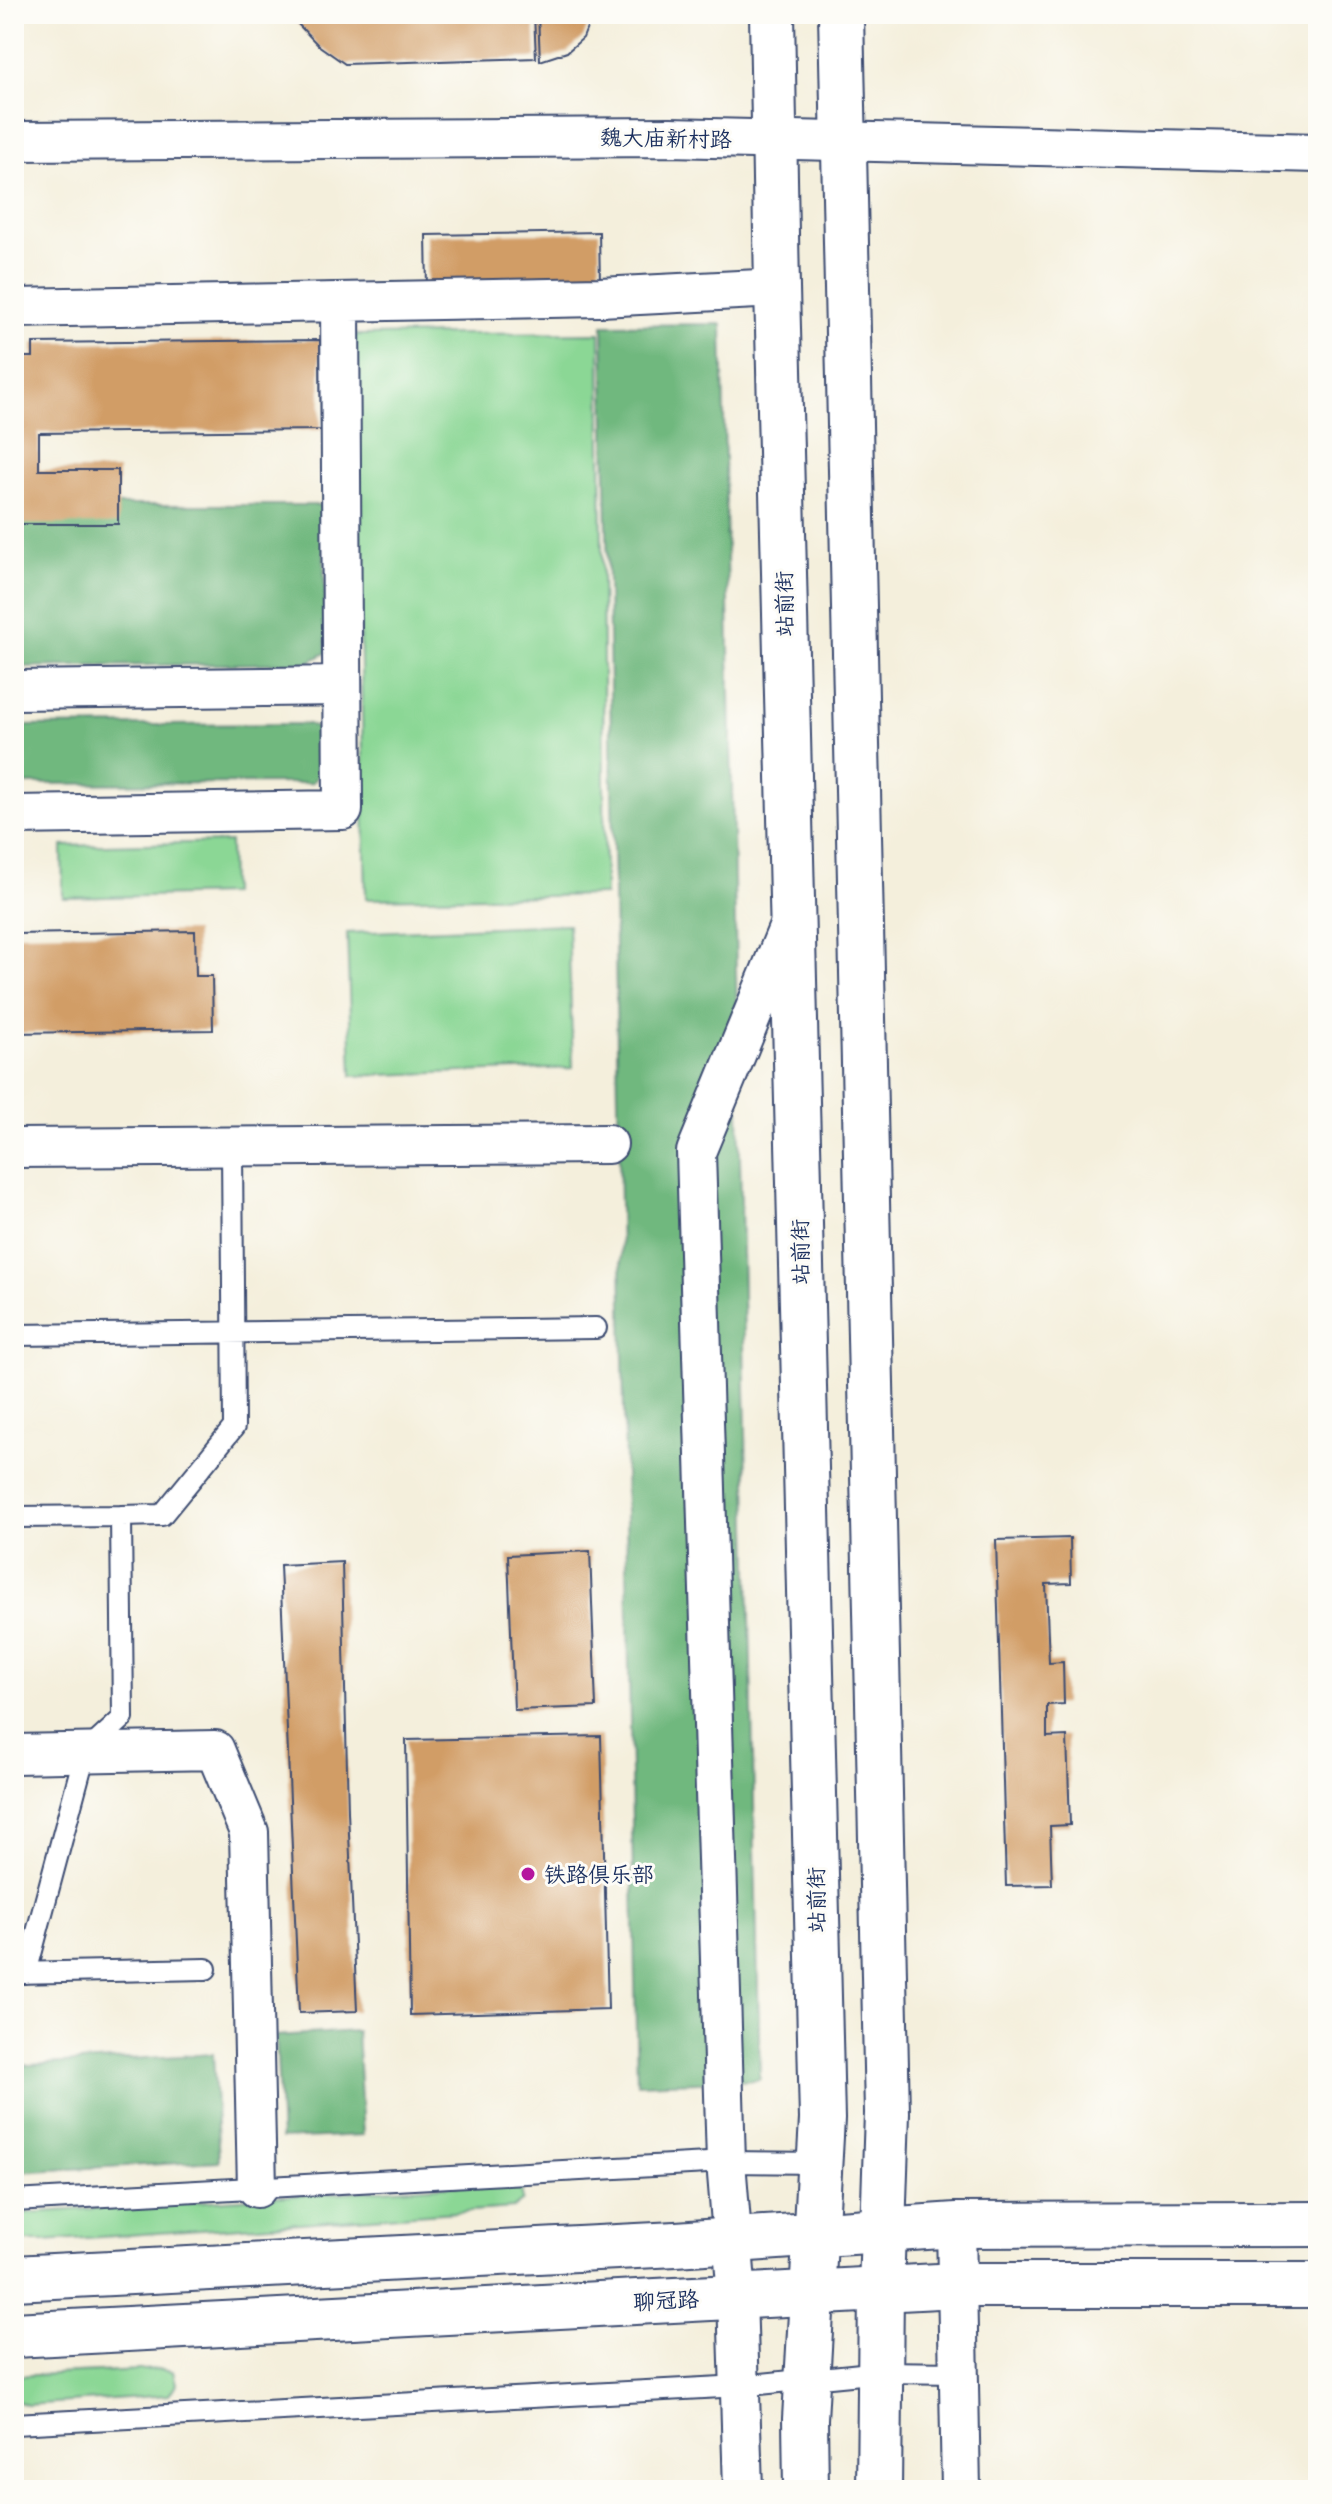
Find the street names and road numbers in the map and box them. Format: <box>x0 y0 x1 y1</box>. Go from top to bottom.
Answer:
street label: 魏大庙新村路 <box>600 122 732 159</box>
street label: 站前街 <box>768 571 805 637</box>
street label: 站前街 <box>784 1219 821 1285</box>
street label: 站前街 <box>800 1867 837 1933</box>
street label: 聊冠路 <box>632 2283 700 2322</box>

